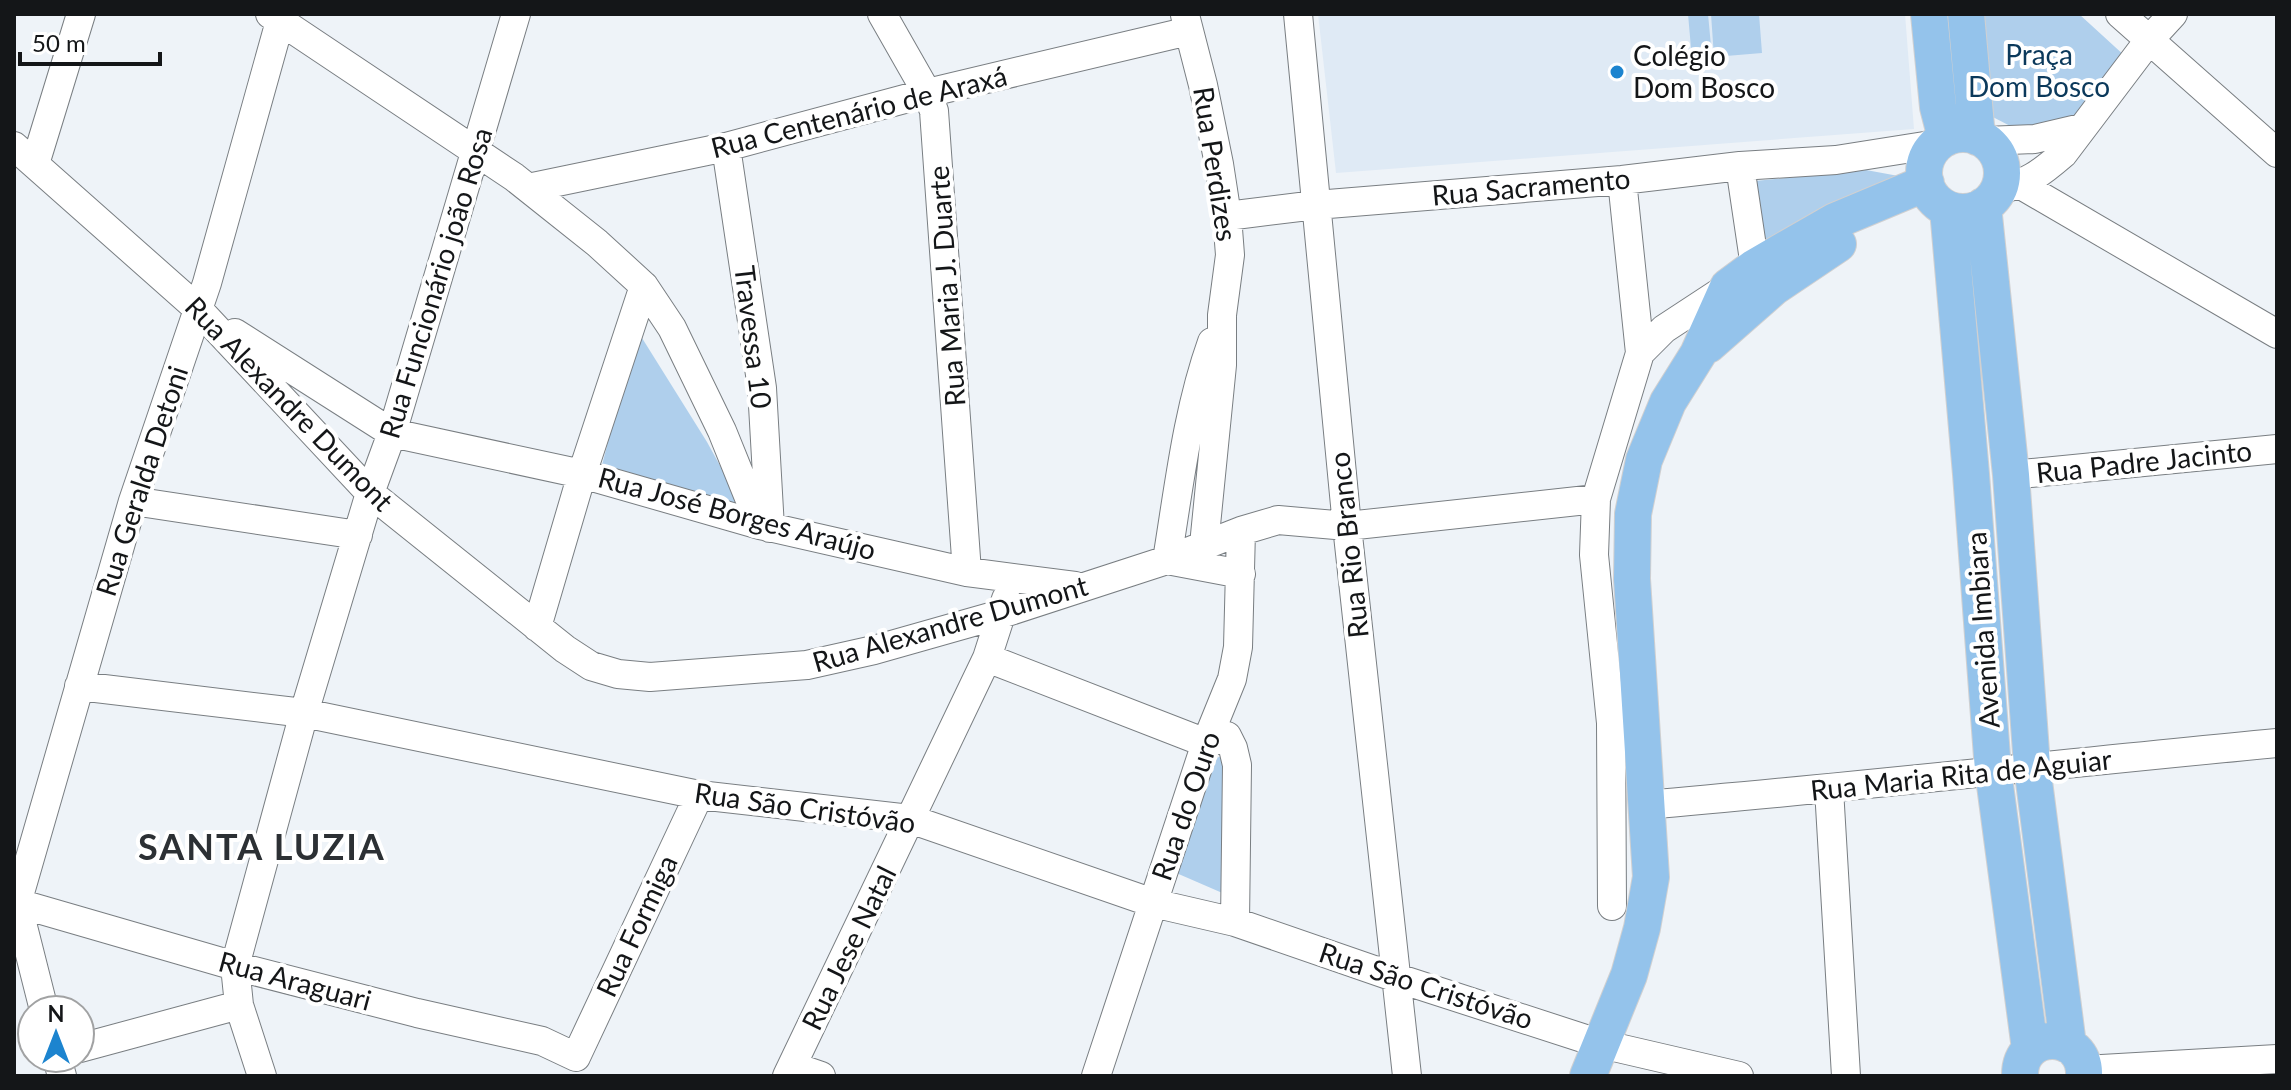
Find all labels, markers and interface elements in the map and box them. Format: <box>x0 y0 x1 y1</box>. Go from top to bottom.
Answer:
scale bar <box>20 16 160 66</box>
text: 50 m <box>32 28 86 57</box>
park label: Praça Dom Bosco <box>1968 37 2110 103</box>
place label: Colégio Dom Bosco <box>1633 38 1775 104</box>
street label: Rua Centenário de Araxá <box>707 58 1010 164</box>
marker: Colégio Dom Bosco <box>1608 63 1626 81</box>
street label: Rua Perdizes <box>1187 84 1245 243</box>
street label: Rua Funcionário joão Rosa <box>372 123 499 442</box>
street label: Rua Sacramento <box>1430 160 1631 212</box>
street label: Rua Maria J. Duarte <box>921 165 971 408</box>
street label: Travessa 10 <box>728 263 780 410</box>
street label: Rua Alexandre Dumont <box>179 289 401 517</box>
street label: Rua Geralda Detoni <box>88 361 194 600</box>
street label: Rua Padre Jacinto <box>2034 433 2254 489</box>
street label: Rua Rio Branco <box>1321 450 1375 640</box>
street label: Rua José Borges Araújo <box>595 460 880 566</box>
street label: Avenida Imbiara <box>1958 531 2006 729</box>
street label: Rua Alexandre Dumont <box>808 567 1091 679</box>
street label: Rua do Ouro <box>1144 727 1226 885</box>
street label: Rua Maria Rita de Aguiar <box>1808 741 2113 807</box>
street label: Rua São Cristóvão <box>693 775 918 839</box>
district label: SANTA LUZIA <box>138 824 386 868</box>
street label: Rua Formiga <box>588 849 684 1002</box>
street label: Rua Jese Natal <box>794 860 902 1035</box>
street label: Rua São Cristóvão <box>1315 934 1537 1036</box>
street label: Rua Araguari <box>215 943 375 1017</box>
north arrow <box>16 994 96 1074</box>
text: N <box>48 1000 64 1027</box>

